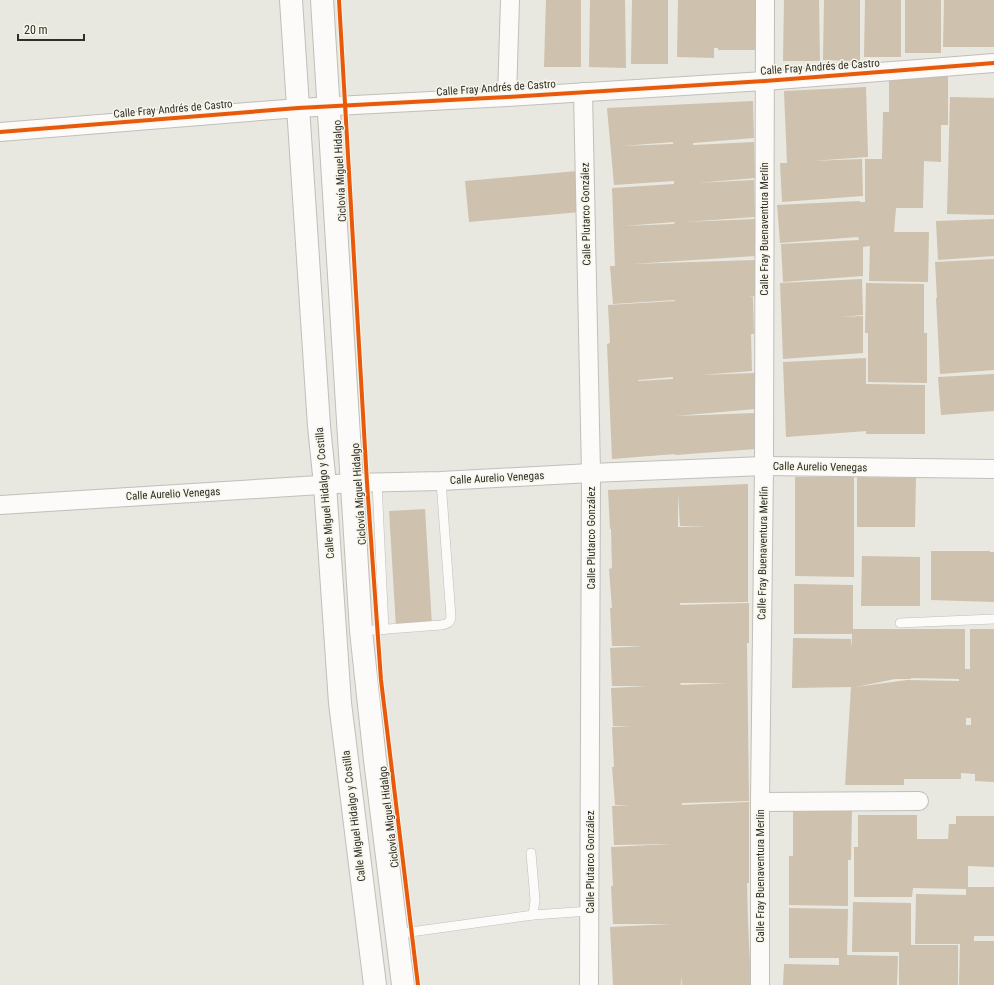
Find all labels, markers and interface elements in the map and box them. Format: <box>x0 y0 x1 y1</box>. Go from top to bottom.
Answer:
scale bar <box>18 16 84 42</box>
text: 20 m <box>24 23 48 37</box>
street label: Calle Fray Andrés de Castro <box>760 56 881 78</box>
street label: Calle Fray Andrés de Castro <box>436 77 557 99</box>
street label: Calle Fray Andrés de Castro <box>113 97 234 121</box>
street label: Ciclovía Miguel Hidalgo <box>331 119 349 222</box>
street label: Calle Plutarco González <box>579 162 593 266</box>
street label: Calle Fray Buenaventura Merlín <box>758 162 771 296</box>
street label: Calle Miguel Hidalgo y Costilla <box>313 427 337 559</box>
street label: Ciclovía Miguel Hidalgo <box>349 442 369 545</box>
street label: Calle Aurelio Venegas <box>773 460 867 474</box>
street label: Calle Aurelio Venegas <box>449 469 545 487</box>
street label: Calle Aurelio Venegas <box>125 485 221 503</box>
street label: Calle Plutarco González <box>585 486 598 590</box>
street label: Calle Fray Buenaventura Merlín <box>755 486 771 620</box>
street label: Calle Miguel Hidalgo y Costilla <box>340 750 368 882</box>
street label: Ciclovía Miguel Hidalgo <box>376 765 402 869</box>
street label: Calle Fray Buenaventura Merlín <box>754 809 767 943</box>
street label: Calle Plutarco González <box>584 810 597 914</box>

